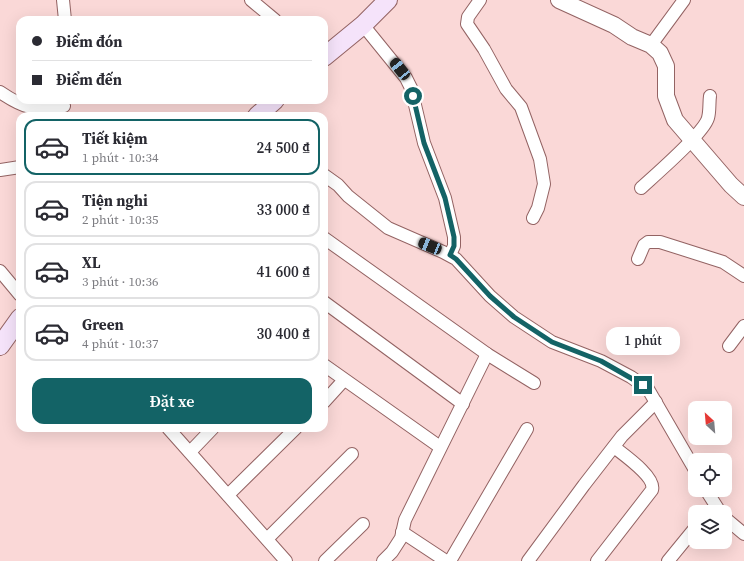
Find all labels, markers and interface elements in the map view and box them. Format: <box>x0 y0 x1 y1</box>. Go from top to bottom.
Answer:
text: Điểm đón <box>56 31 123 52</box>
car <box>388 56 412 82</box>
text: Điểm đến <box>56 69 122 90</box>
route start <box>404 87 422 105</box>
text: Tiết kiệm <box>82 128 148 149</box>
icon: car <box>34 129 70 165</box>
text: 24 500 ₫ <box>256 137 310 158</box>
text: 1 phút · 10:34 <box>82 149 158 166</box>
text: Tiện nghi <box>82 190 148 211</box>
icon: car <box>34 191 70 227</box>
text: 33 000 ₫ <box>256 199 310 220</box>
text: 2 phút · 10:35 <box>82 211 158 228</box>
car <box>417 236 443 256</box>
text: XL <box>82 252 101 273</box>
icon: car <box>34 253 70 289</box>
text: 41 600 ₫ <box>256 261 310 282</box>
text: 3 phút · 10:36 <box>82 273 158 290</box>
text: Green <box>82 314 124 335</box>
icon: car <box>34 315 70 351</box>
text: 30 400 ₫ <box>256 323 310 344</box>
callout: 1 phút <box>606 327 680 355</box>
text: 1 phút <box>624 332 662 349</box>
text: 4 phút · 10:37 <box>82 335 158 352</box>
route end <box>634 376 652 394</box>
button: Đặt xe <box>32 378 312 424</box>
north arrow <box>688 401 732 445</box>
map controls <box>688 401 732 549</box>
button: locate <box>688 453 732 497</box>
button: layers <box>688 505 732 549</box>

